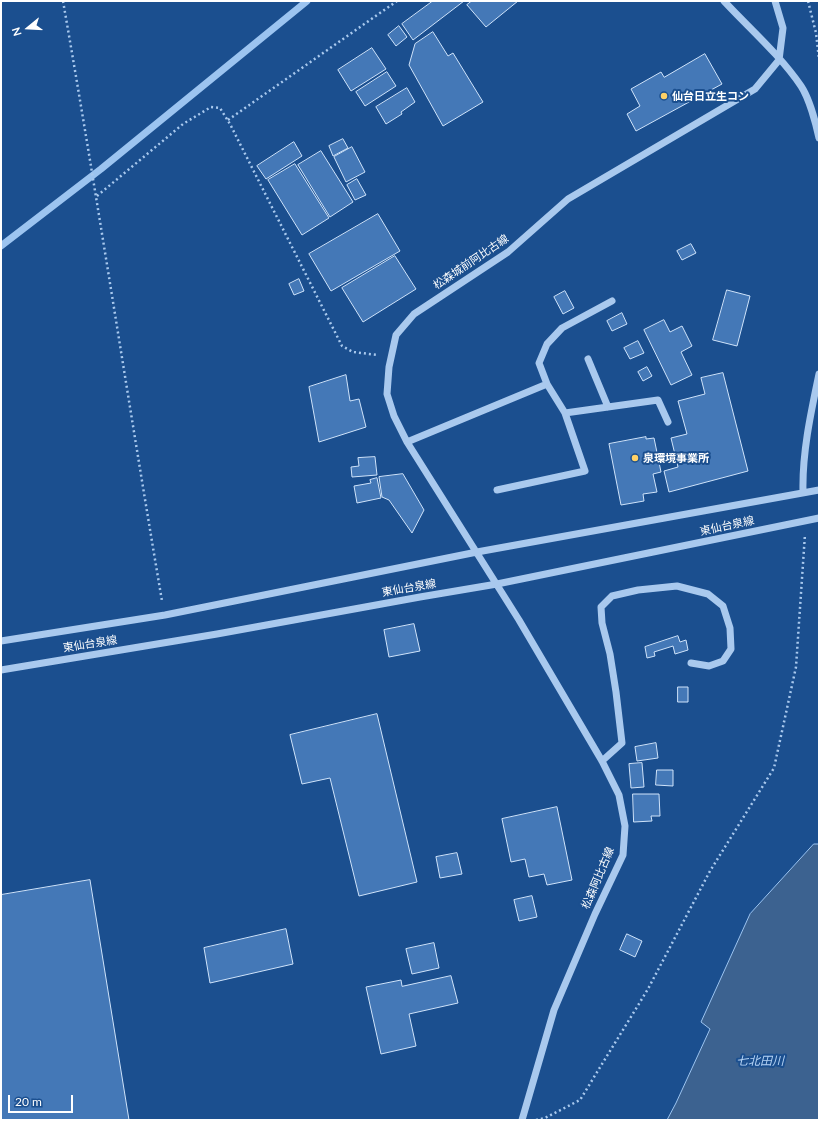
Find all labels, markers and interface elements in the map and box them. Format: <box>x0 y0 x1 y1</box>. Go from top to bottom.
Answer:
north arrow <box>8 8 48 48</box>
text: N <box>9 26 24 38</box>
place label: 仙台日立生コン <box>672 89 749 103</box>
marker: 仙台日立生コン <box>659 91 669 101</box>
street label: 松森城前阿比古線 <box>431 232 511 292</box>
place label: 泉環境事業所 <box>643 451 709 465</box>
marker: 泉環境事業所 <box>630 453 640 463</box>
street label: 東仙台泉線 <box>699 514 755 538</box>
street label: 東仙台泉線 <box>381 577 437 599</box>
street label: 東仙台泉線 <box>62 633 118 655</box>
street label: 松森阿比古線 <box>579 845 617 911</box>
water label: 七北田川 <box>736 1054 784 1068</box>
scale bar <box>10 1087 75 1113</box>
text: 20 m <box>15 1094 42 1109</box>

